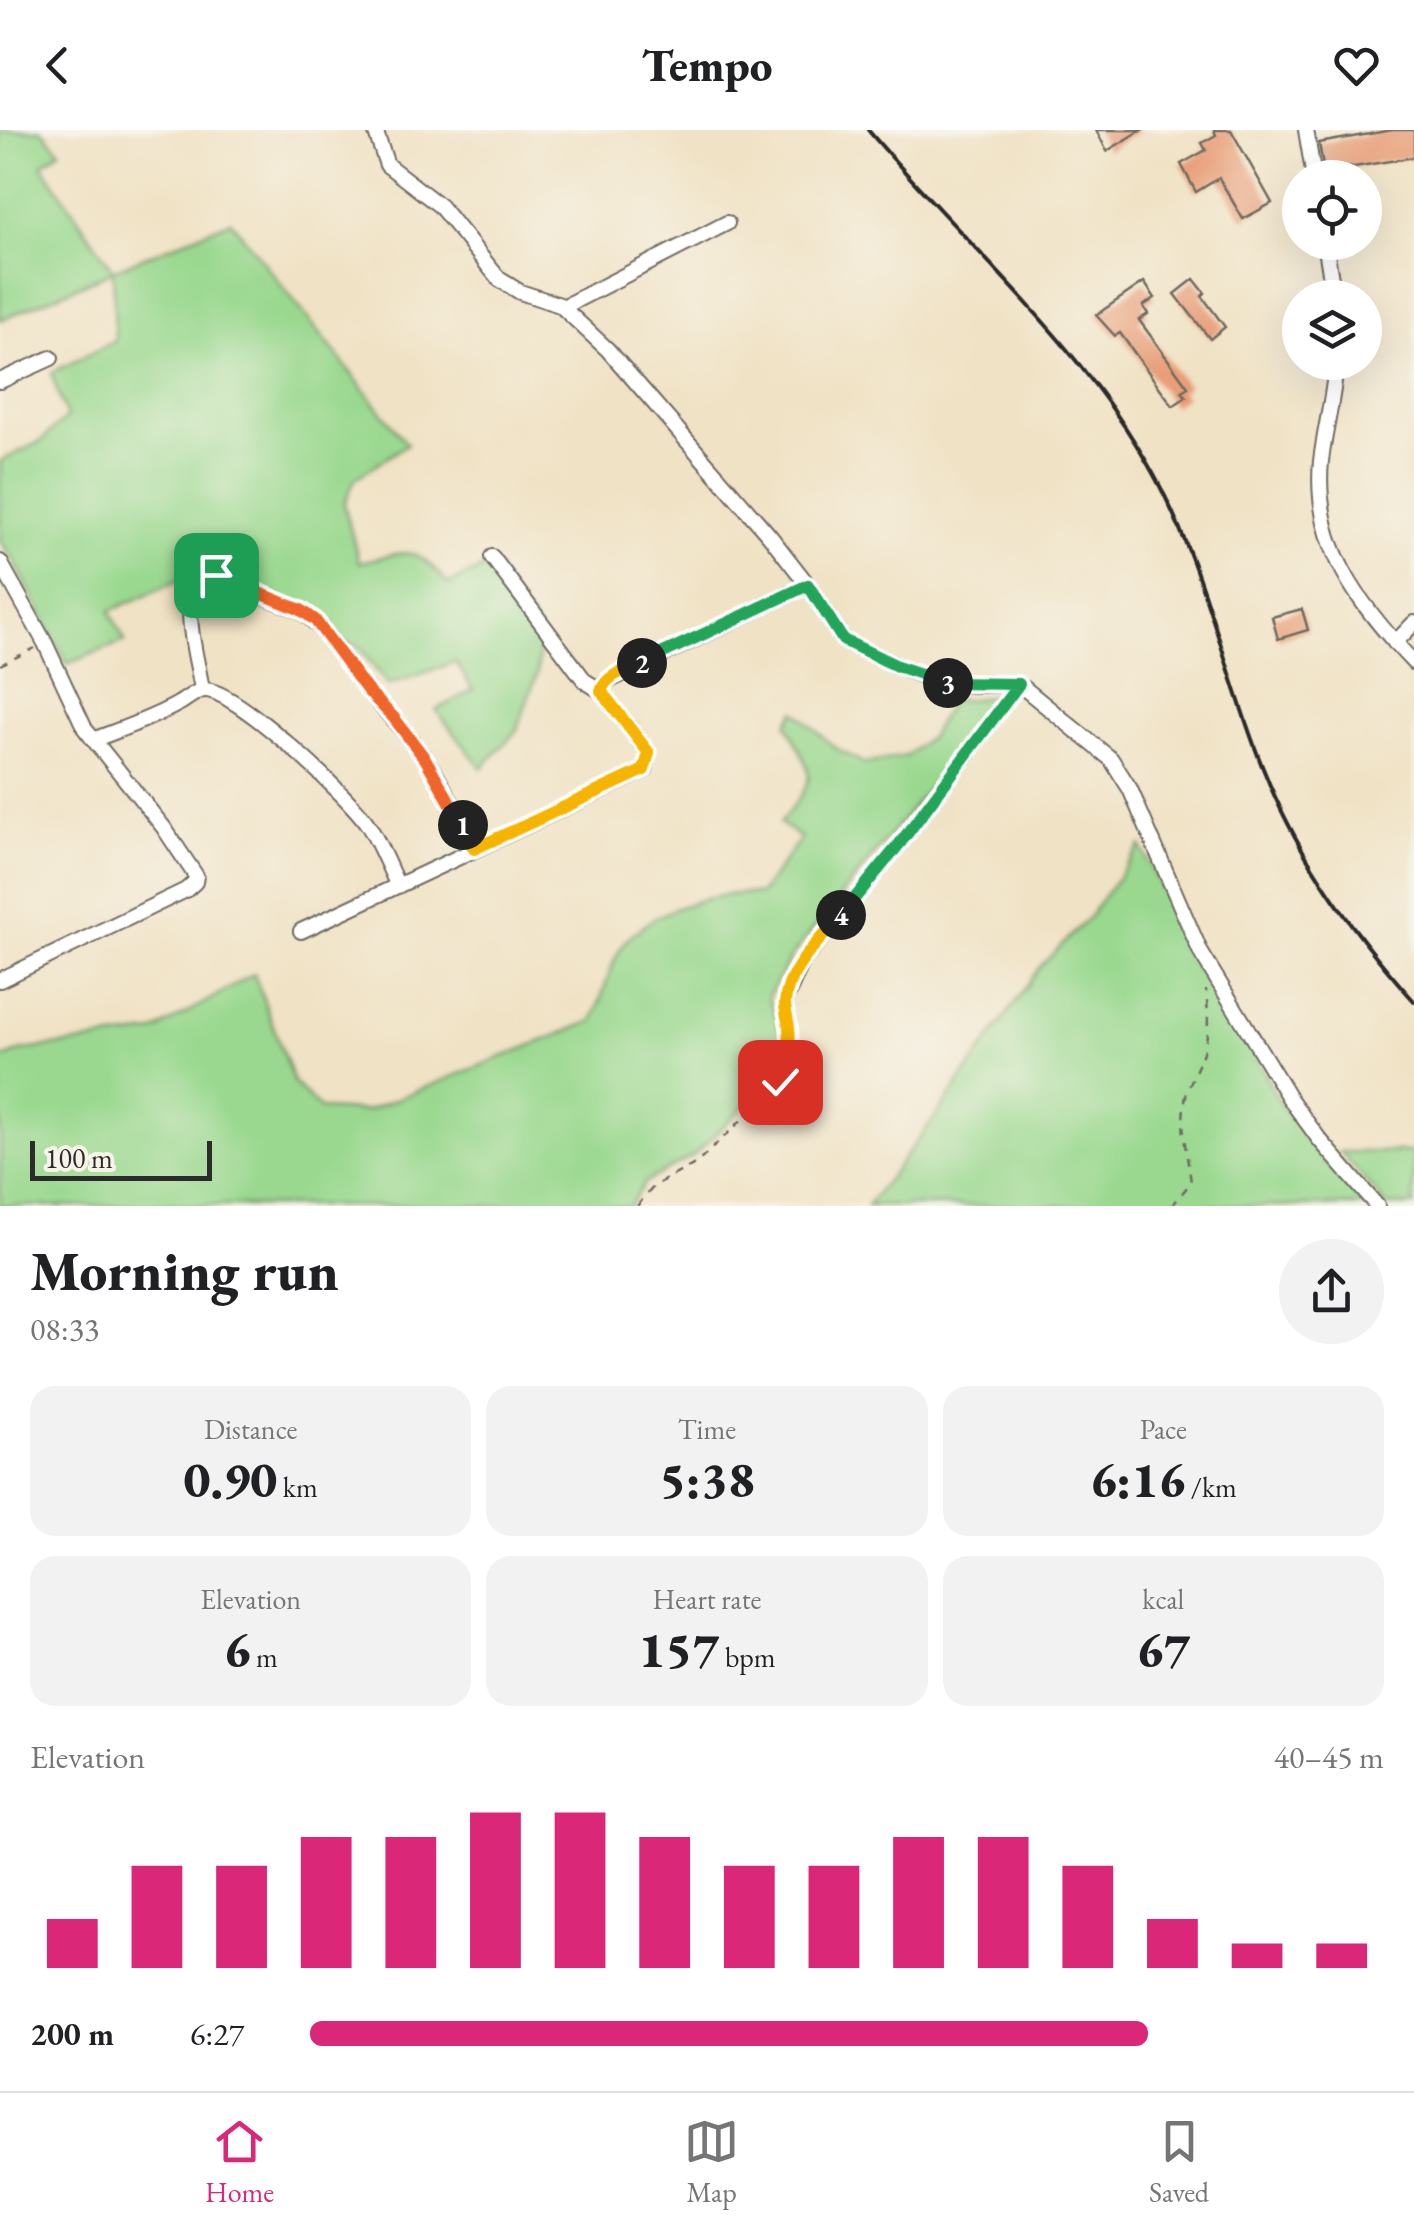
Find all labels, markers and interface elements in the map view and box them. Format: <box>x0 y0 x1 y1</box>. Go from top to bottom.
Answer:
text: Tempo <box>642 36 772 94</box>
icon: back <box>30 38 85 93</box>
icon: heart <box>1329 38 1384 93</box>
map controls <box>1282 160 1382 380</box>
button: locate <box>1282 160 1382 260</box>
button: layers <box>1282 280 1382 380</box>
pin <box>174 533 259 618</box>
icon: arrive <box>189 548 244 603</box>
pin: 2 <box>617 638 667 688</box>
text: 2 <box>635 645 649 681</box>
pin: 3 <box>923 658 973 708</box>
text: 3 <box>941 665 955 701</box>
pin: 1 <box>438 800 488 850</box>
text: 1 <box>456 807 470 843</box>
pin: 4 <box>816 890 866 940</box>
text: 4 <box>834 897 848 933</box>
pin <box>738 1040 823 1125</box>
icon: check <box>753 1055 808 1110</box>
scale bar <box>30 1136 212 1180</box>
text: 100 m <box>45 1140 113 1176</box>
text: Morning run <box>30 1235 339 1306</box>
button: share <box>1279 1239 1384 1344</box>
text: 08:33 <box>30 1308 99 1350</box>
text: Distance <box>204 1411 297 1447</box>
text: Time <box>678 1411 736 1447</box>
text: Pace <box>1140 1411 1187 1447</box>
text: 0.90 <box>184 1447 277 1512</box>
text: 5:38 <box>659 1447 755 1512</box>
text: 6:16 <box>1090 1447 1185 1512</box>
text: km <box>277 1469 318 1505</box>
text: /km <box>1185 1469 1237 1505</box>
text: Elevation <box>200 1581 301 1617</box>
text: Heart rate <box>653 1581 761 1617</box>
text: kcal <box>1142 1581 1184 1617</box>
text: 6 <box>223 1617 250 1682</box>
text: 157 <box>638 1617 719 1682</box>
text: 67 <box>1136 1617 1190 1682</box>
text: m <box>250 1639 278 1675</box>
text: bpm <box>719 1639 776 1675</box>
text: Elevation <box>30 1736 145 1778</box>
text: 40–45 m <box>1274 1736 1384 1778</box>
text: 200 m <box>30 2013 114 2055</box>
text: 6:27 <box>190 2013 244 2055</box>
tab: Home <box>205 2114 274 2210</box>
tab: Map <box>684 2114 739 2210</box>
tab: Saved <box>1149 2114 1209 2210</box>

